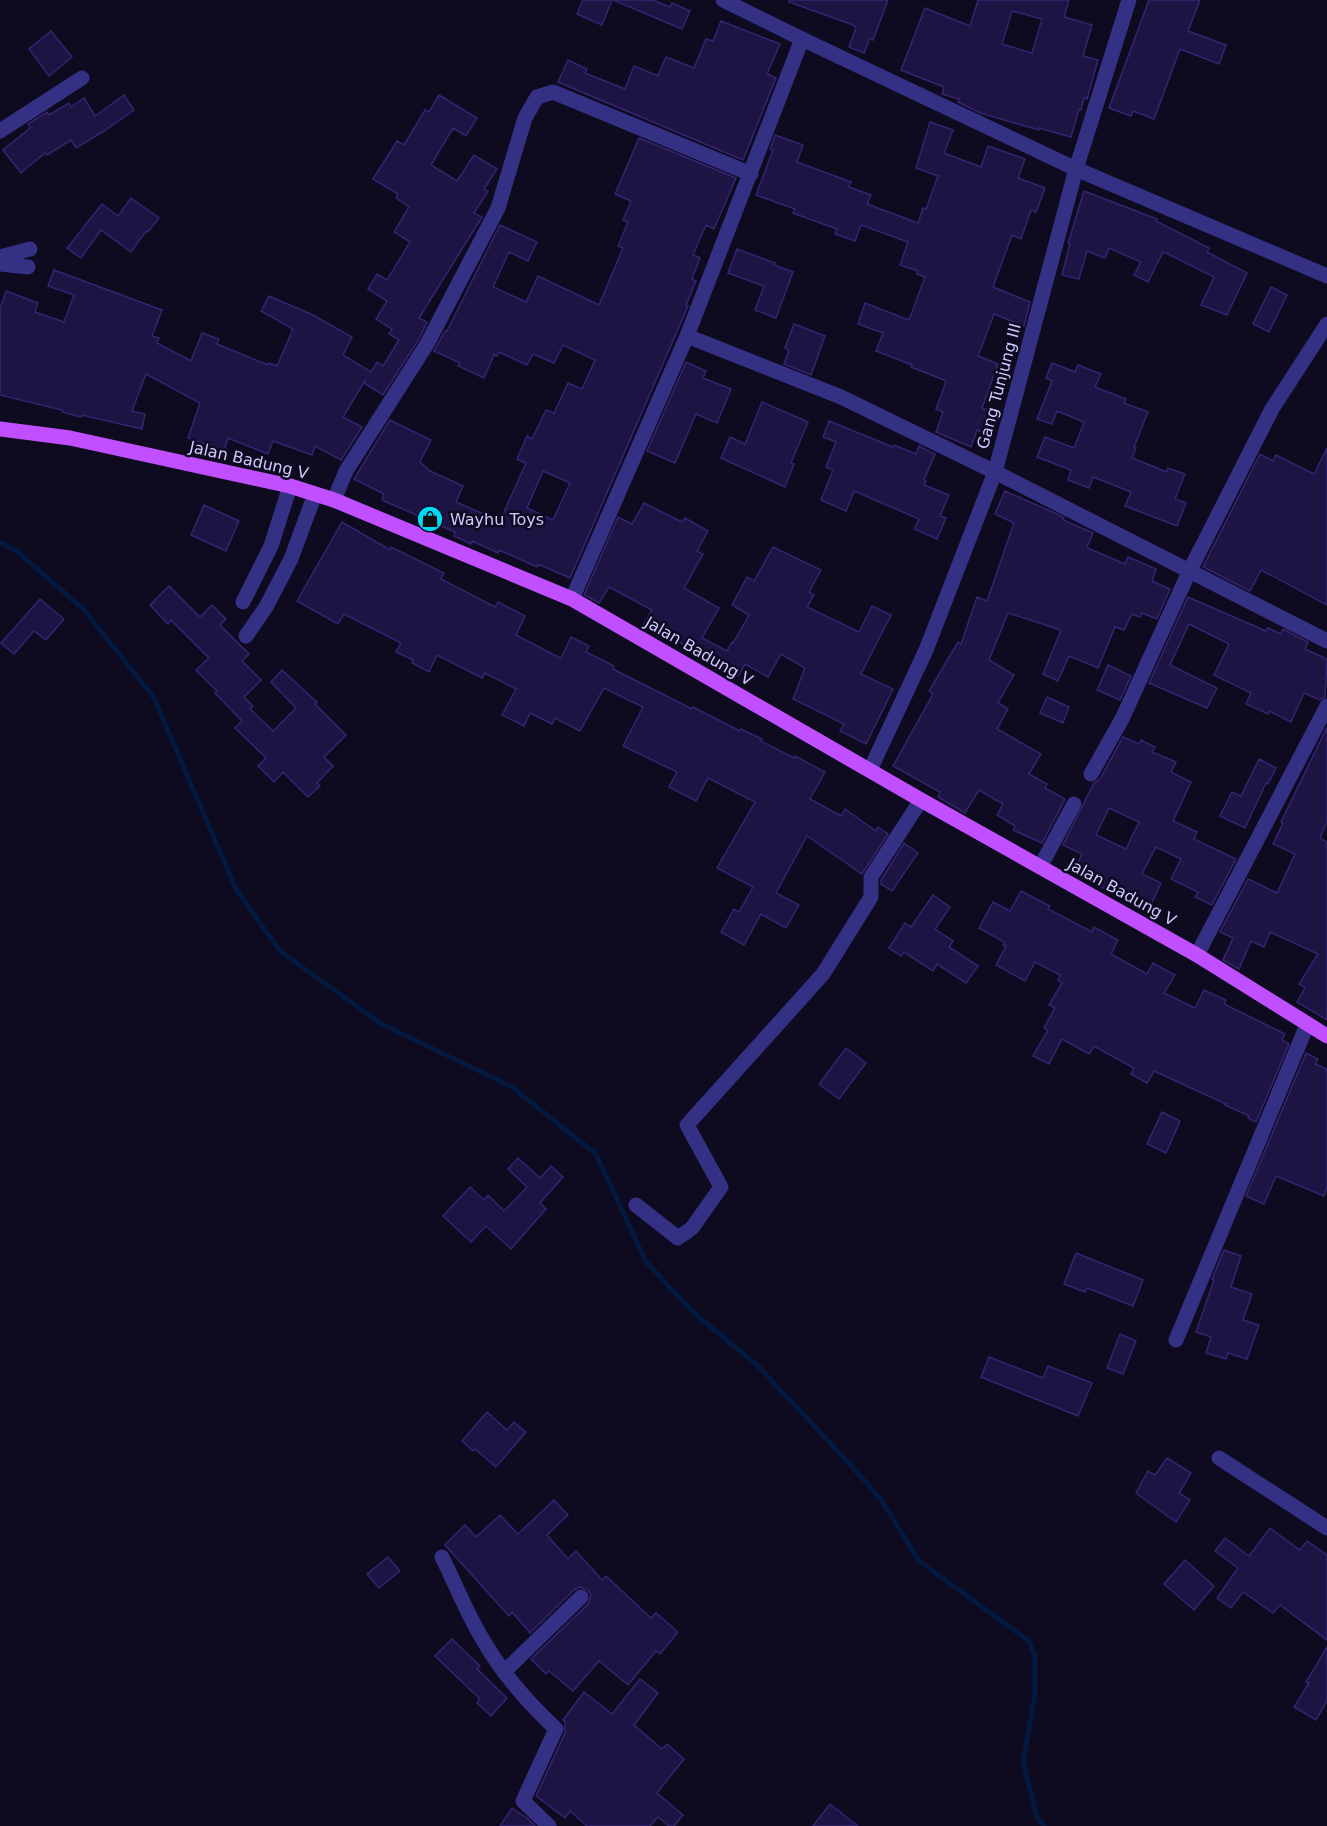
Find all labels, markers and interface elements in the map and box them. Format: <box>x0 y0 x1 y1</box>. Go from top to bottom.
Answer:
street label: Gang Tunjung III <box>973 321 1025 451</box>
street label: Jalan Badung V <box>187 437 310 483</box>
shop icon: Wayhu Toys <box>415 504 445 534</box>
place label: Wayhu Toys <box>450 510 544 529</box>
street label: Jalan Badung V <box>641 612 756 690</box>
street label: Jalan Badung V <box>1063 854 1180 930</box>

